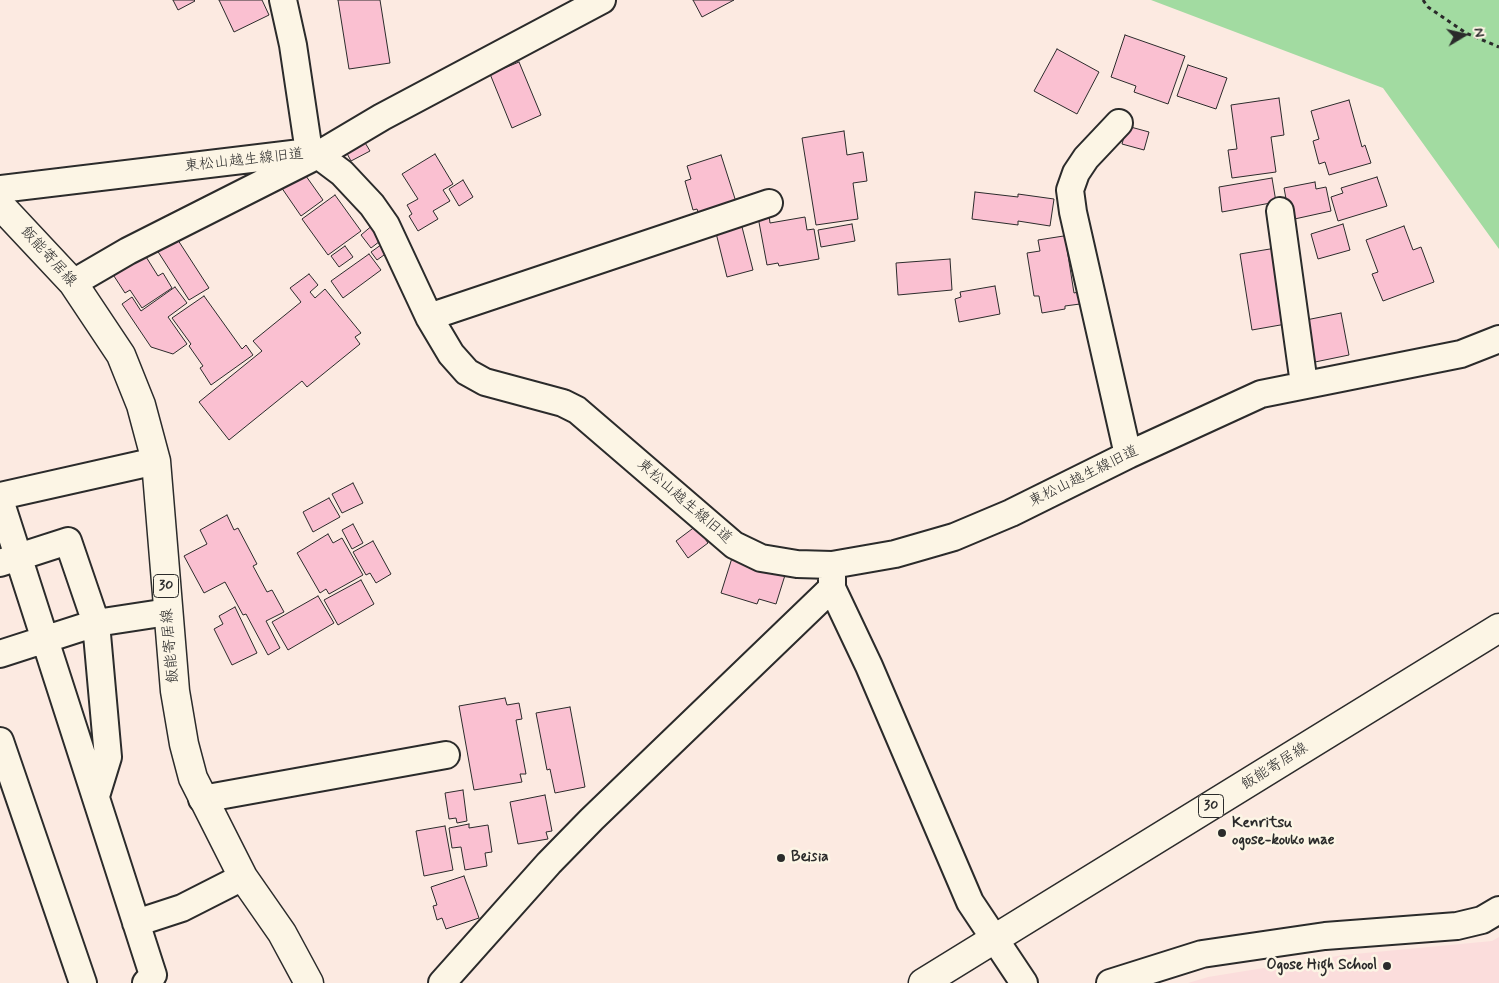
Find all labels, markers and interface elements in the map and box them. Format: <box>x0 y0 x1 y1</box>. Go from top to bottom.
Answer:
north arrow <box>1439 10 1489 60</box>
text: N <box>1469 27 1488 39</box>
street label: 東松山越生線旧道 <box>183 146 305 176</box>
street label: 飯能寄居線 <box>16 223 80 291</box>
street label: 東松山越生線旧道 <box>1026 443 1142 511</box>
street label: 東松山越生線旧道 <box>633 456 735 548</box>
road number: 30 <box>154 574 178 598</box>
street label: 飯能寄居線 <box>159 608 183 684</box>
street label: 飯能寄居線 <box>1238 739 1312 795</box>
road number: 30 <box>1198 794 1224 818</box>
place label: Kenritsu ogose-kouko mae <box>1232 815 1335 850</box>
marker: Kenritsu ogose-kouko mae <box>1216 827 1228 839</box>
place label: Beisia <box>791 849 829 867</box>
marker: Beisia <box>775 852 787 864</box>
place label: Ogose High School <box>1267 957 1377 975</box>
marker: Ogose High School <box>1381 960 1393 972</box>

